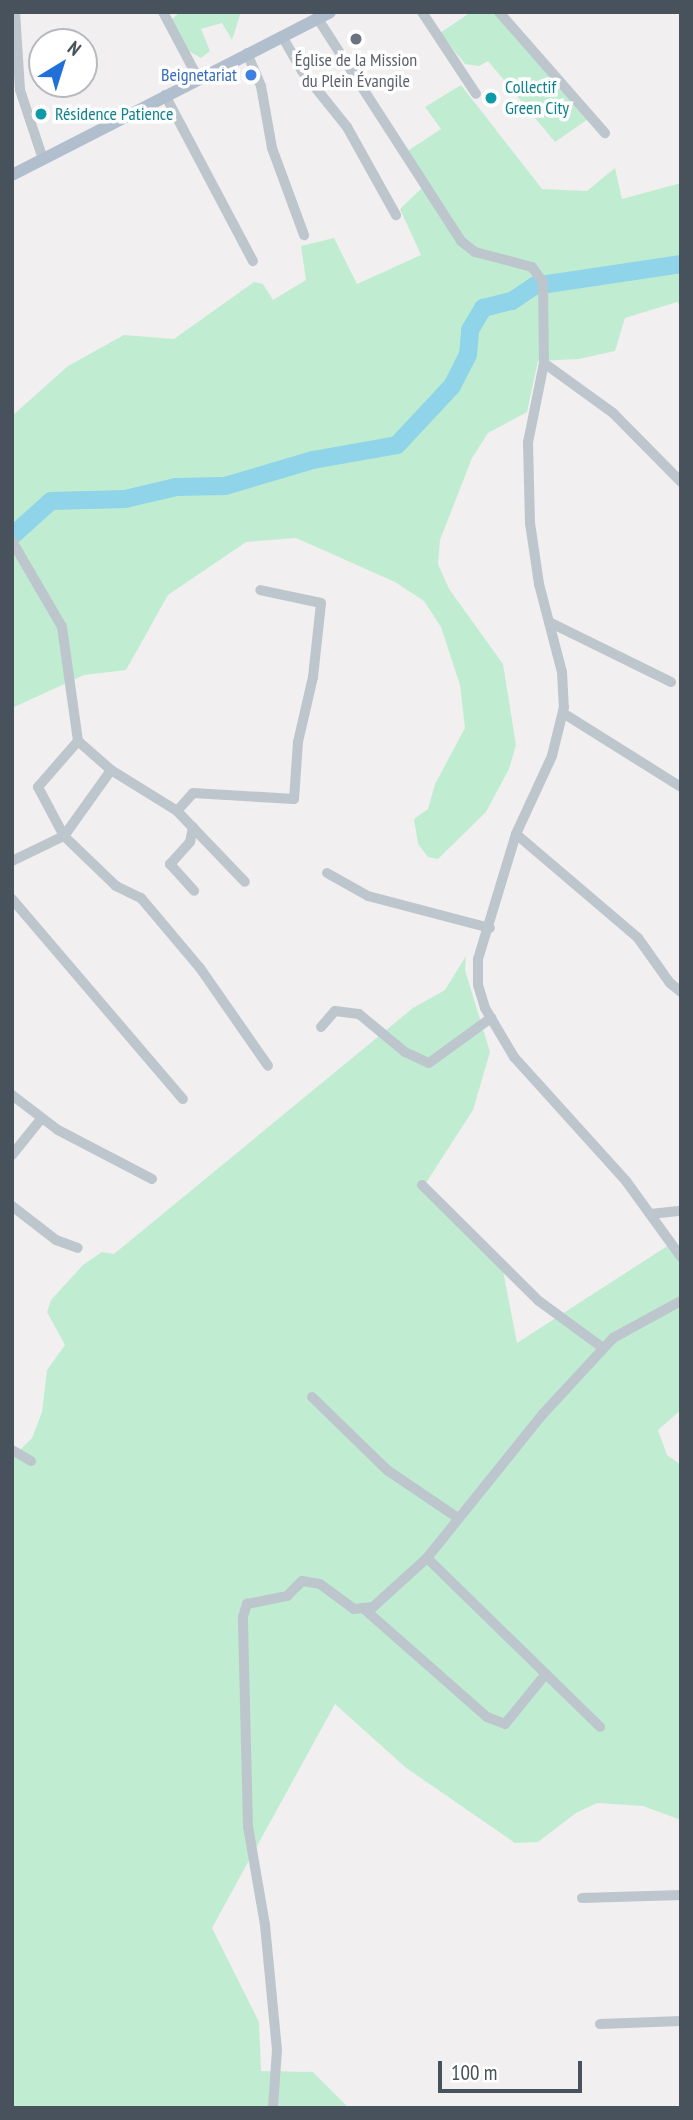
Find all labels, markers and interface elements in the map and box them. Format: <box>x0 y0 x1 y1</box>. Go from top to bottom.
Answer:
north arrow <box>28 28 98 98</box>
marker: Église de la Mission du Plein Évangile <box>348 31 364 47</box>
text: N <box>63 35 86 61</box>
place label: Église de la Mission du Plein Évangile <box>295 50 417 92</box>
place label: Beignetariat <box>161 64 237 86</box>
marker: Beignetariat <box>243 67 259 83</box>
place label: Collectif Green City <box>505 77 569 119</box>
marker: Collectif Green City <box>483 90 499 106</box>
place label: Résidence Patience <box>55 103 173 125</box>
marker: Résidence Patience <box>33 106 49 122</box>
scale bar <box>441 2046 584 2090</box>
text: 100 m <box>451 2059 497 2086</box>

